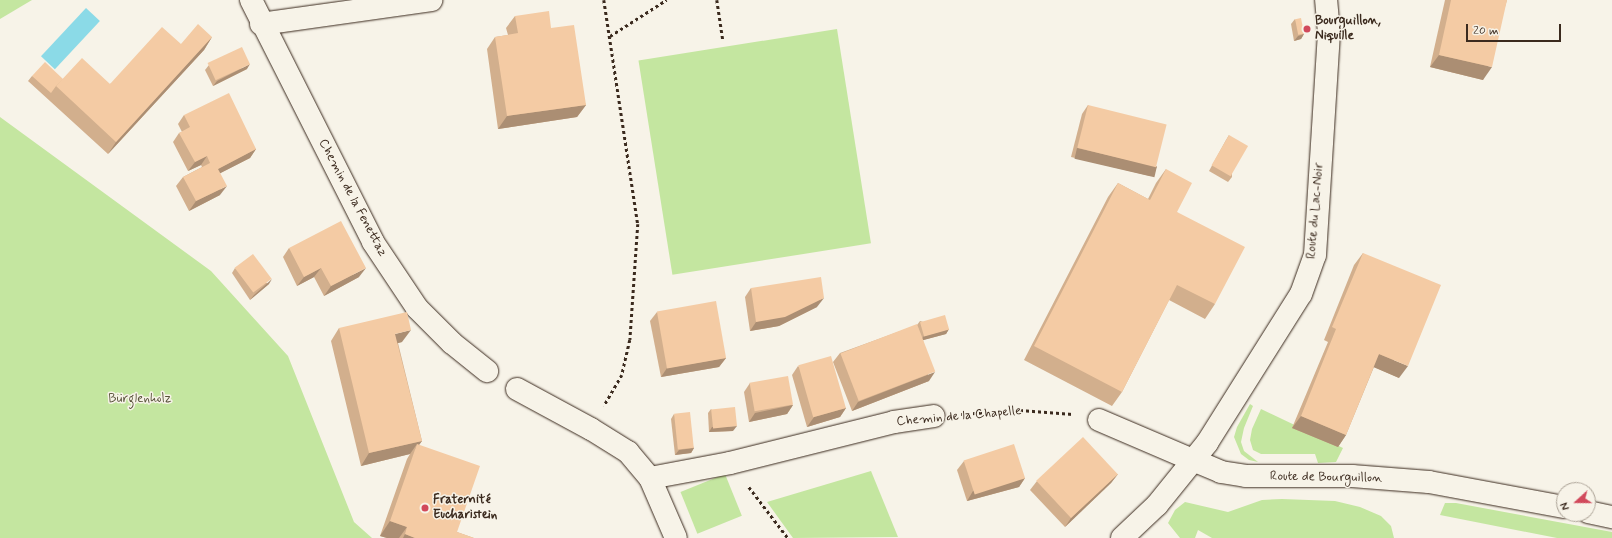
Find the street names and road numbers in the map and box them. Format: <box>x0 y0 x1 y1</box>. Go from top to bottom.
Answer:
street label: Chemin de la Fenettaz <box>314 136 390 260</box>
street label: Route du Lac-Noir <box>1304 162 1328 260</box>
street label: Chemin de la Chapelle <box>896 404 1022 430</box>
street label: Route de Bourguillon <box>1271 469 1381 487</box>

